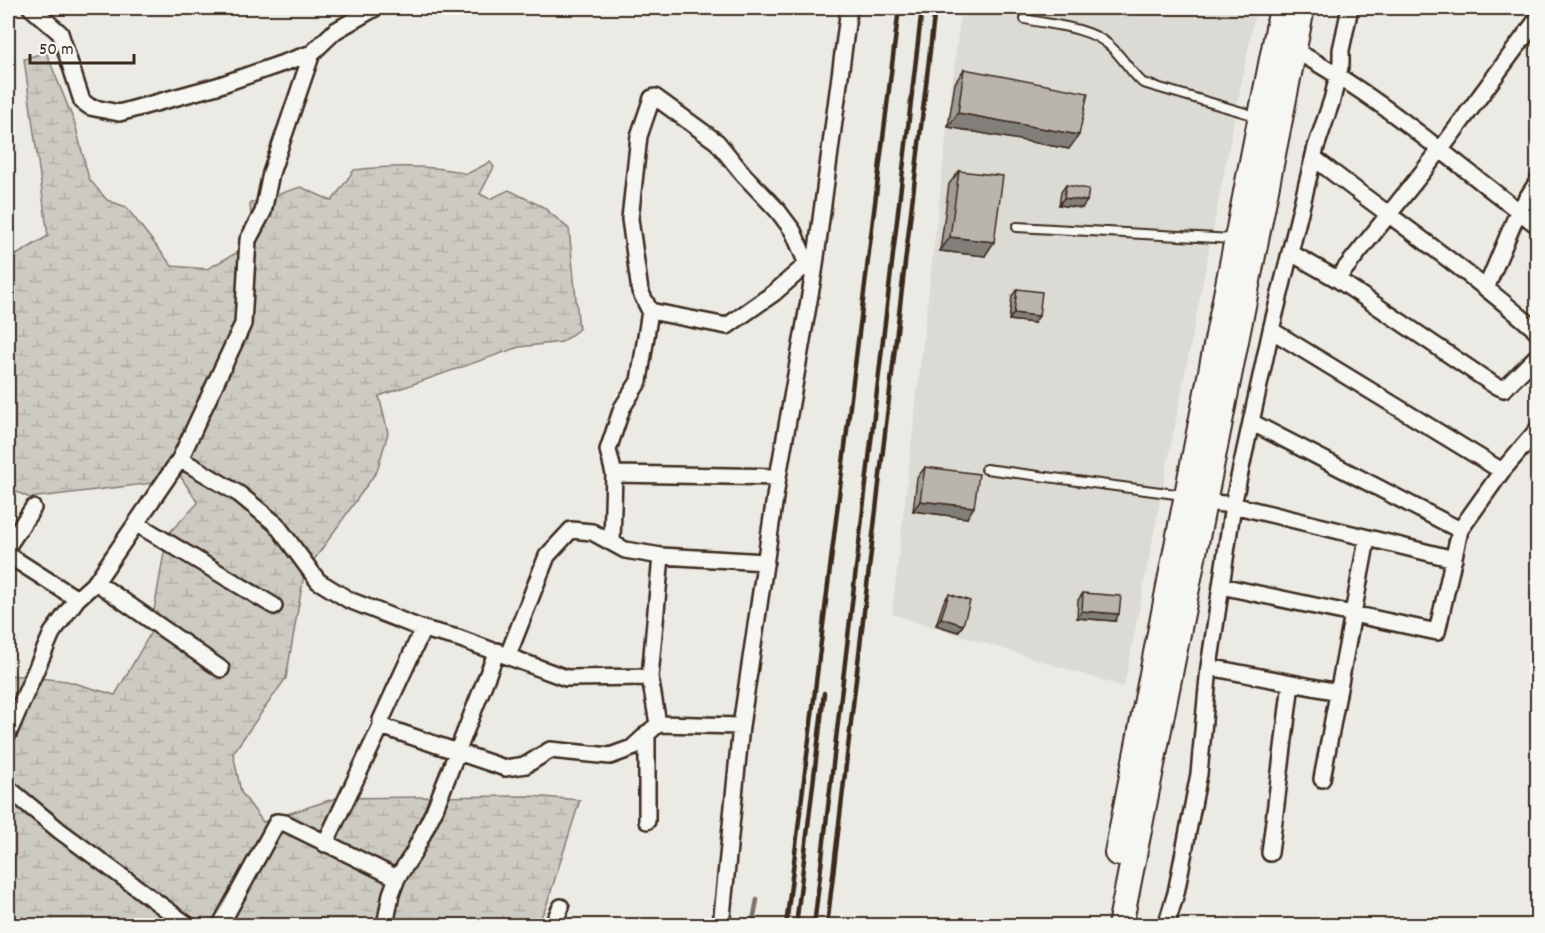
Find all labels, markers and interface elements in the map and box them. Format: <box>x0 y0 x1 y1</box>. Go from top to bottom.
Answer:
scale bar <box>30 27 134 65</box>
text: 50 m <box>39 38 74 63</box>

